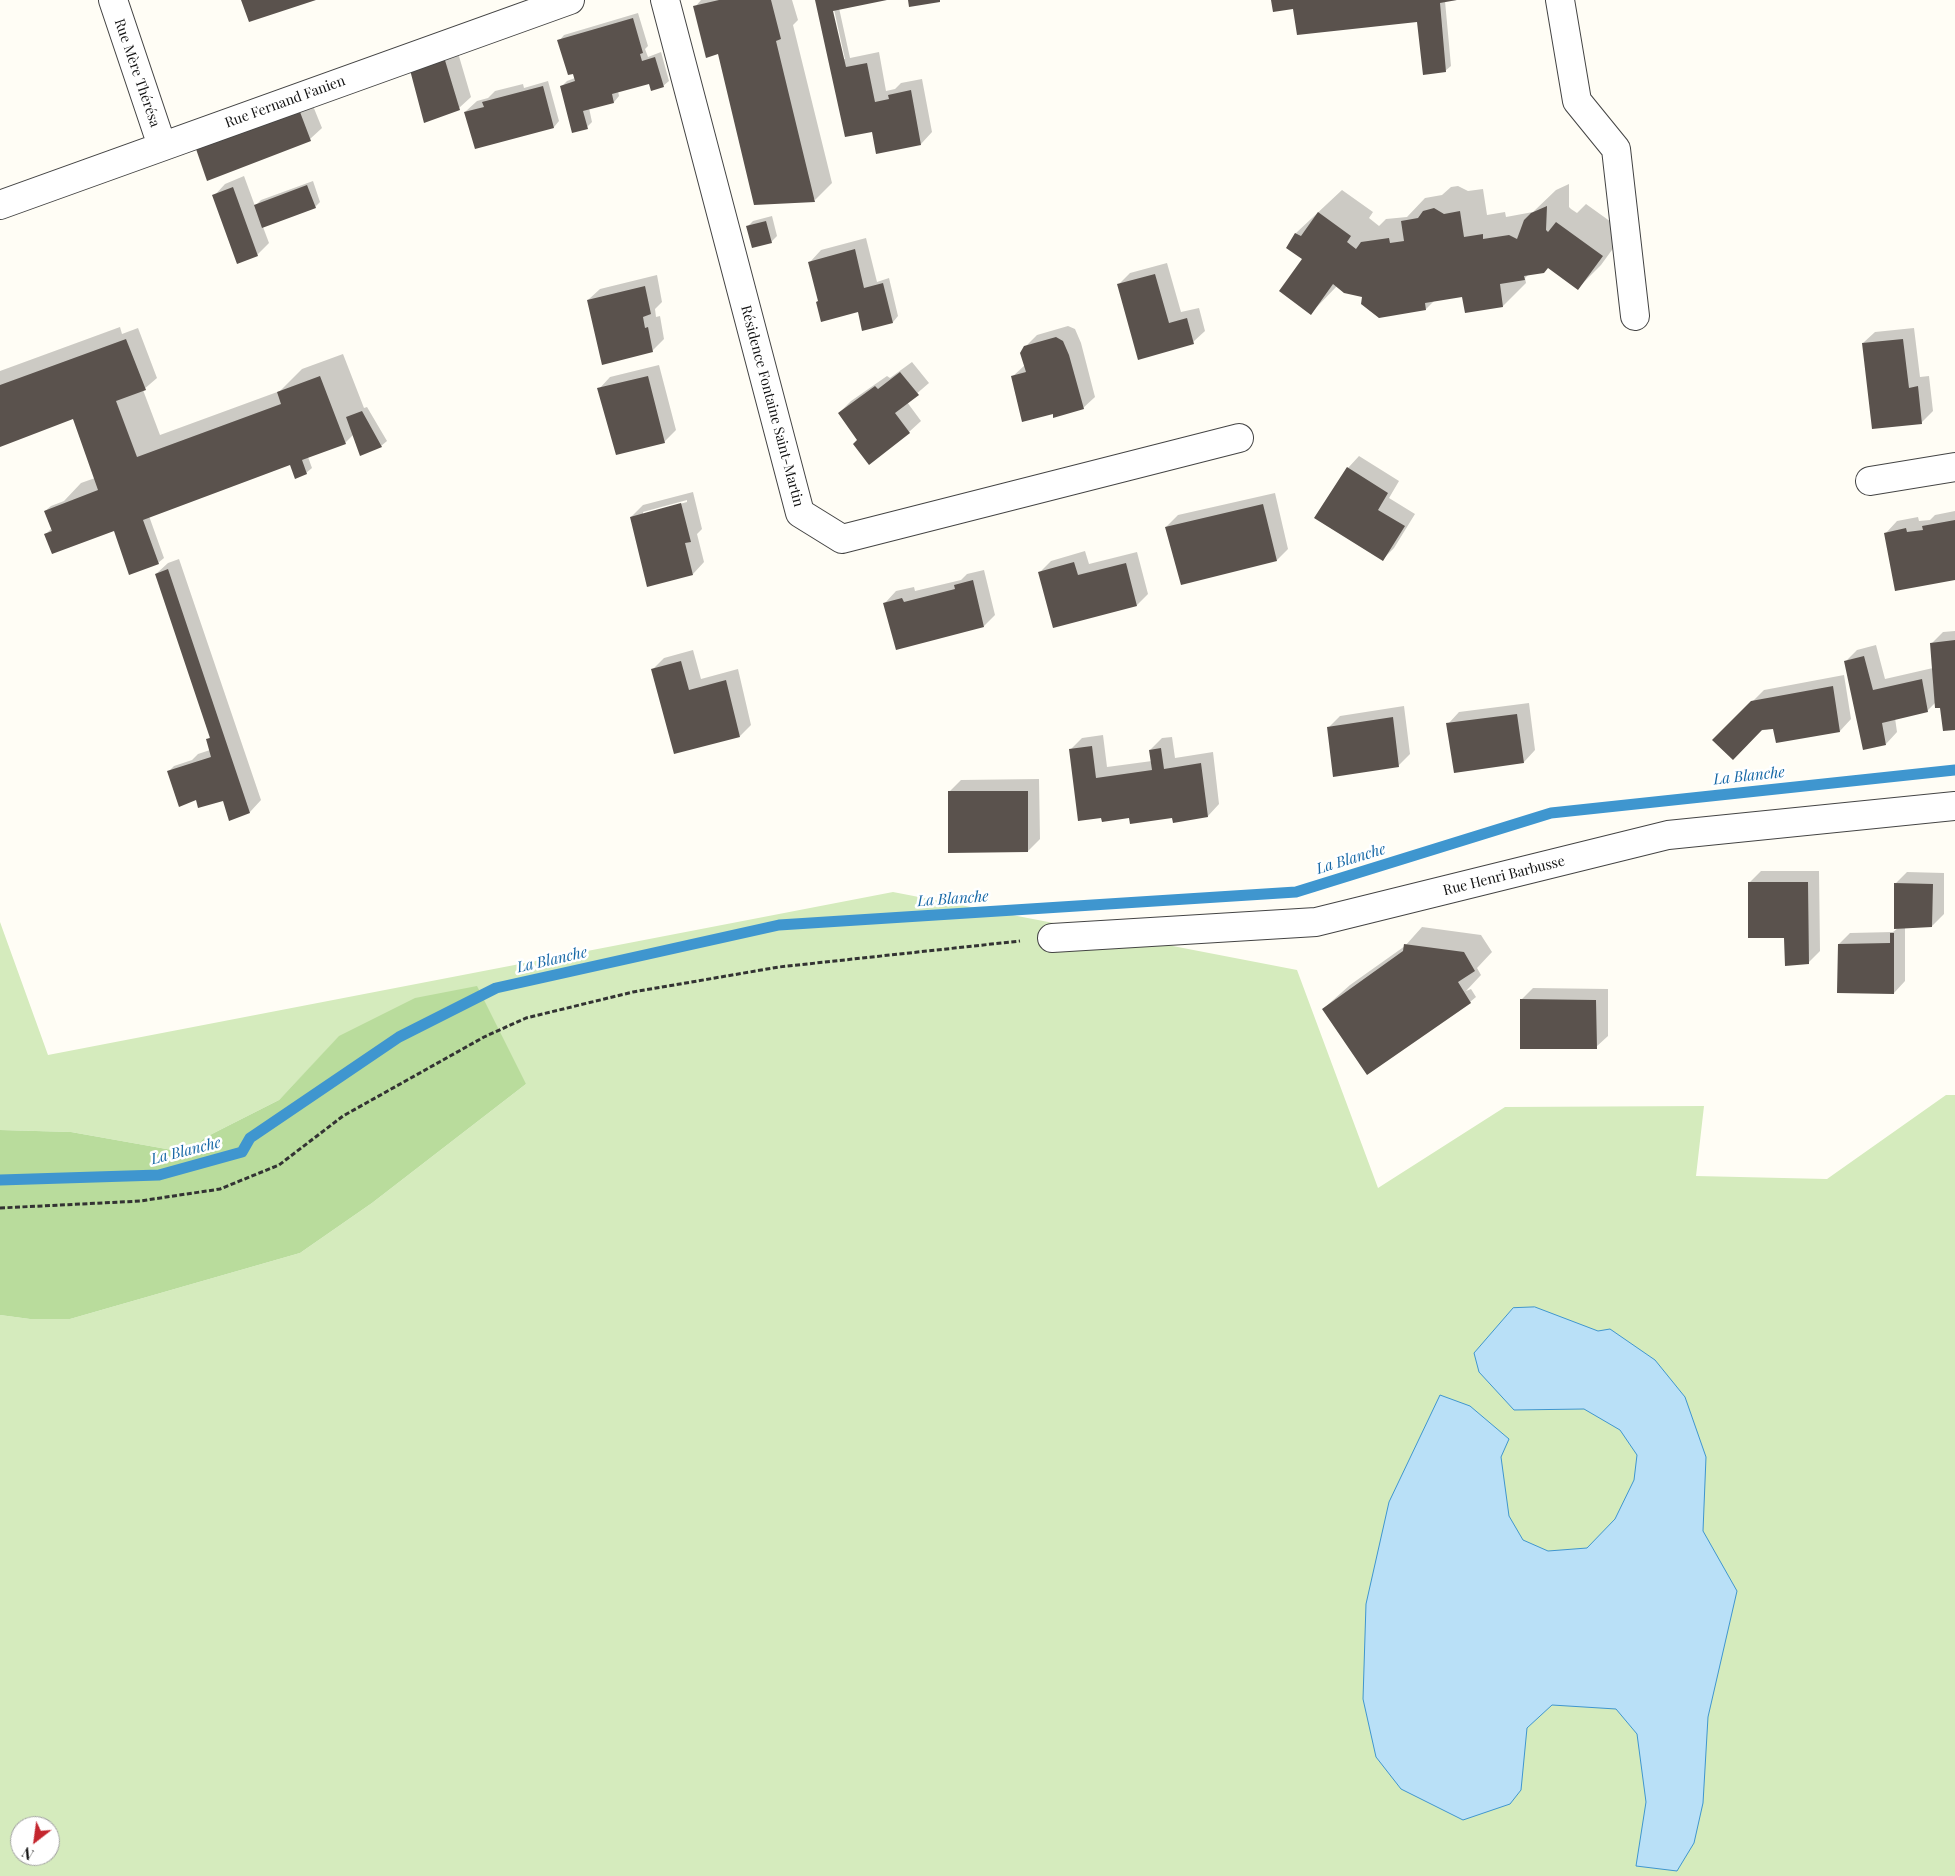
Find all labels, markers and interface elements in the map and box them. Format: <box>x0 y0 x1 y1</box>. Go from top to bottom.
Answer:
street label: Rue Mère Thérésa <box>111 17 163 129</box>
street label: Rue Fernand Fanien <box>223 72 347 132</box>
street label: Résidence Fontaine Saint-Martin <box>737 303 807 509</box>
water label: La Blanche <box>1712 763 1786 789</box>
water label: La Blanche <box>1314 840 1388 878</box>
street label: Rue Henri Barbusse <box>1441 853 1567 899</box>
water label: La Blanche <box>917 888 989 910</box>
water label: La Blanche <box>515 943 589 977</box>
water label: La Blanche <box>149 1134 223 1168</box>
north arrow <box>10 1816 60 1866</box>
text: N <box>19 1843 37 1864</box>

